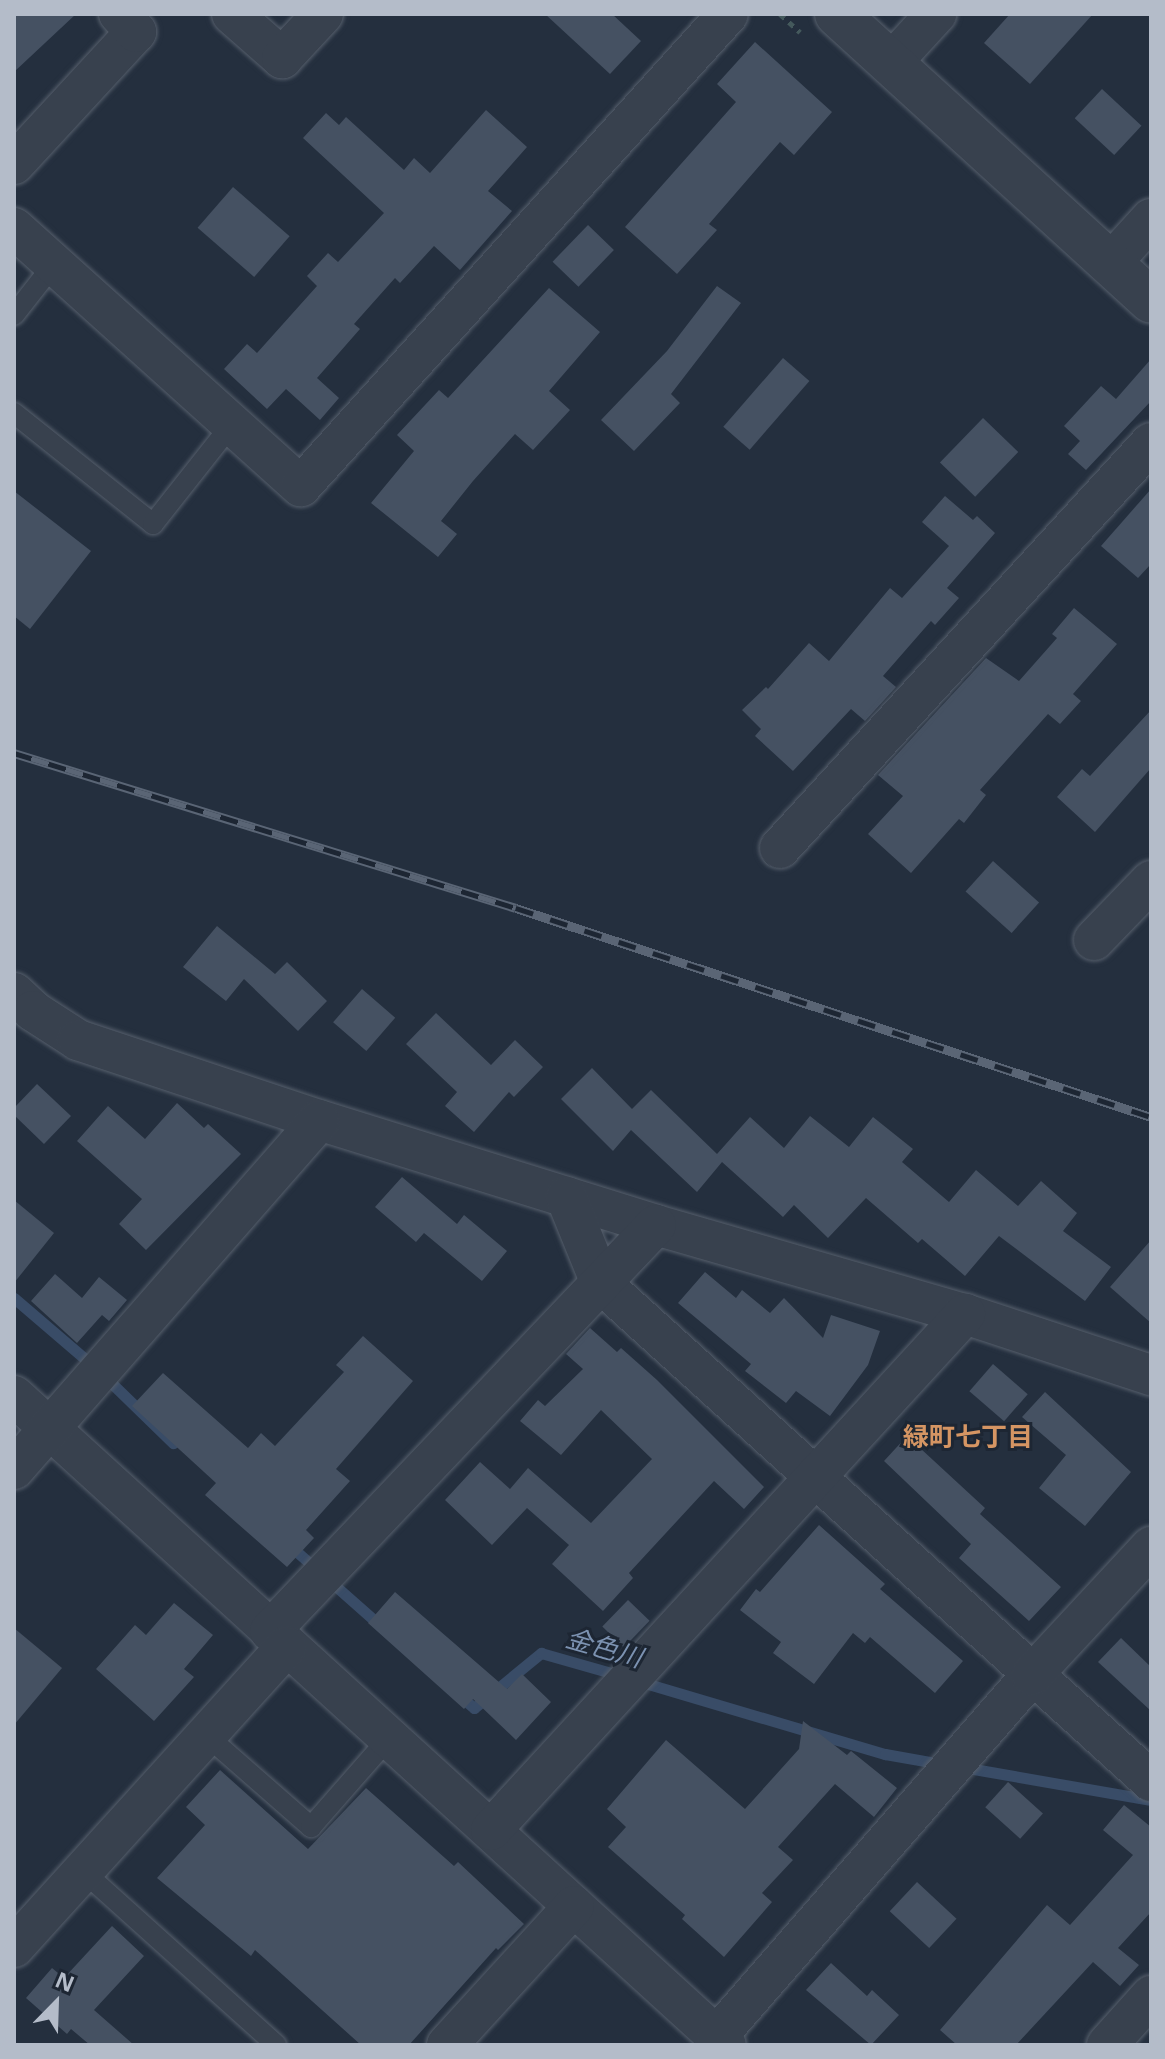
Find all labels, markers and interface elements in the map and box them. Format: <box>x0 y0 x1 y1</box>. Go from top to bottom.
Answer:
district label: 緑町七丁目 <box>903 1421 1033 1453</box>
water label: 金色川 <box>562 1622 646 1674</box>
north arrow <box>16 1963 96 2043</box>
text: N <box>51 1964 79 1998</box>

